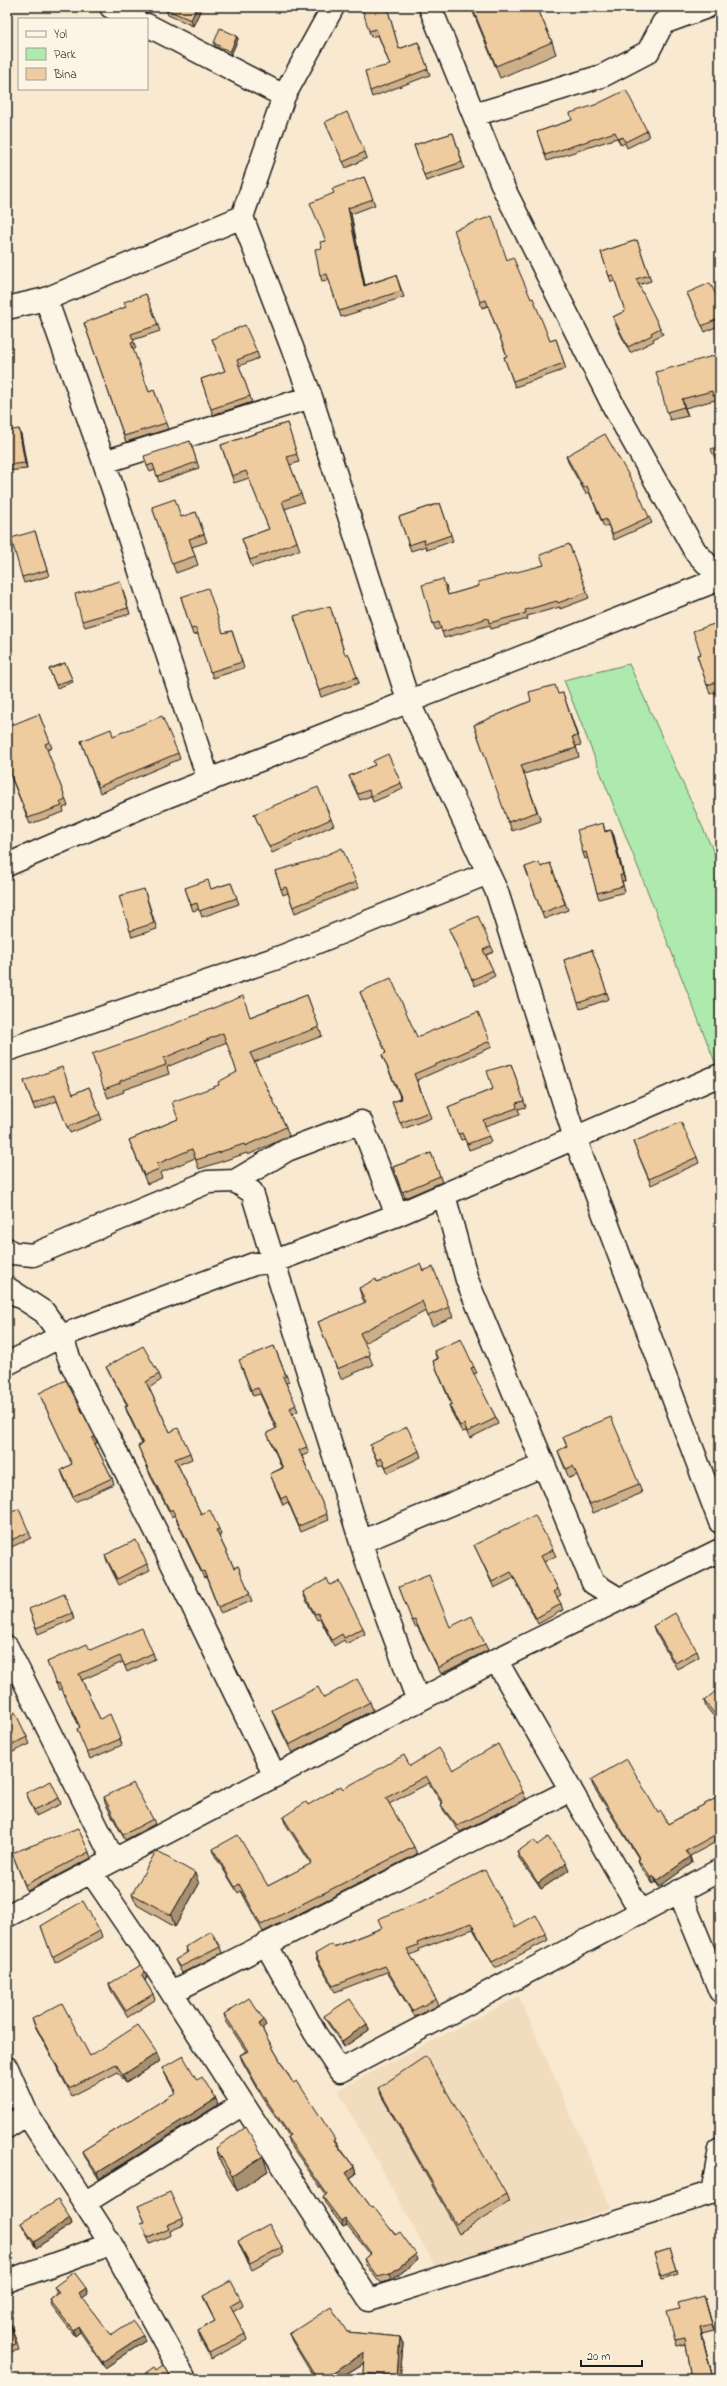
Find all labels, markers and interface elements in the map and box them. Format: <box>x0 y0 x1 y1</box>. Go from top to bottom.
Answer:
legend <box>18 18 148 90</box>
text: Yol <box>54 26 67 44</box>
text: Park <box>54 46 76 64</box>
text: Bina <box>53 66 77 84</box>
scale bar <box>581 2342 642 2368</box>
text: 20 m <box>587 2348 610 2366</box>

